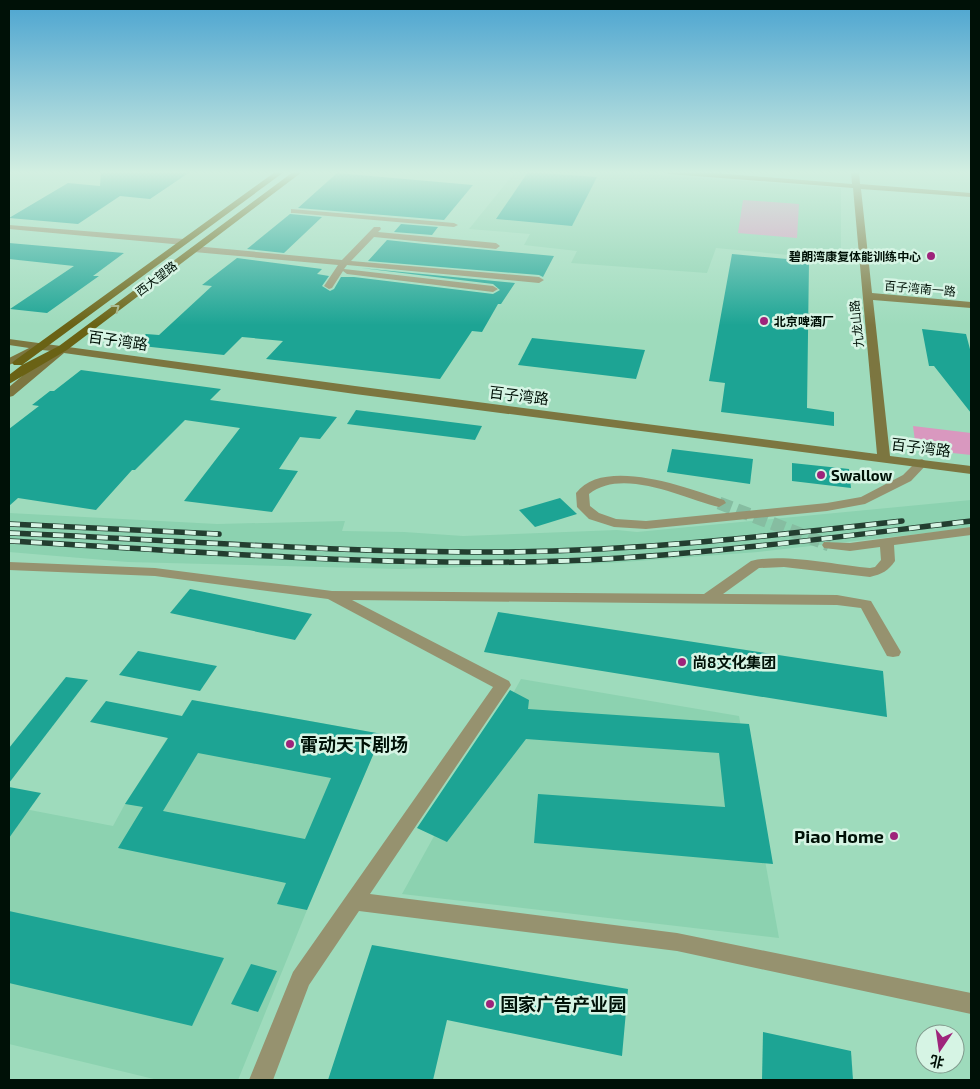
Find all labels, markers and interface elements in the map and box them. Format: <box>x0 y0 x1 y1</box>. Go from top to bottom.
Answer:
place label: 碧朗湾康复体能训练中心 <box>789 249 921 263</box>
marker: 碧朗湾康复体能训练中心 <box>925 250 937 262</box>
street label: 西大望路 <box>133 258 179 298</box>
street label: 百子湾南一路 <box>884 278 956 298</box>
street label: 九龙山路 <box>847 299 865 349</box>
one-way arrow <box>110 306 119 314</box>
place label: 北京啤酒厂 <box>774 314 834 328</box>
marker: 北京啤酒厂 <box>758 315 770 327</box>
street label: 百子湾路 <box>87 327 149 353</box>
street label: 百子湾路 <box>488 382 550 408</box>
street label: 百子湾路 <box>890 434 952 460</box>
place label: Swallow <box>831 466 893 484</box>
marker: Swallow <box>815 469 827 481</box>
place label: 尚8文化集团 <box>692 653 776 671</box>
marker: 尚8文化集团 <box>676 656 688 668</box>
place label: 雷动天下剧场 <box>300 733 408 755</box>
marker: 雷动天下剧场 <box>284 738 296 750</box>
place label: Piao Home <box>794 825 884 847</box>
marker: Piao Home <box>888 830 900 842</box>
place label: 国家广告产业园 <box>500 993 626 1015</box>
marker: 国家广告产业园 <box>484 998 496 1010</box>
north arrow <box>915 1024 965 1074</box>
text: 北 <box>928 1052 946 1072</box>

